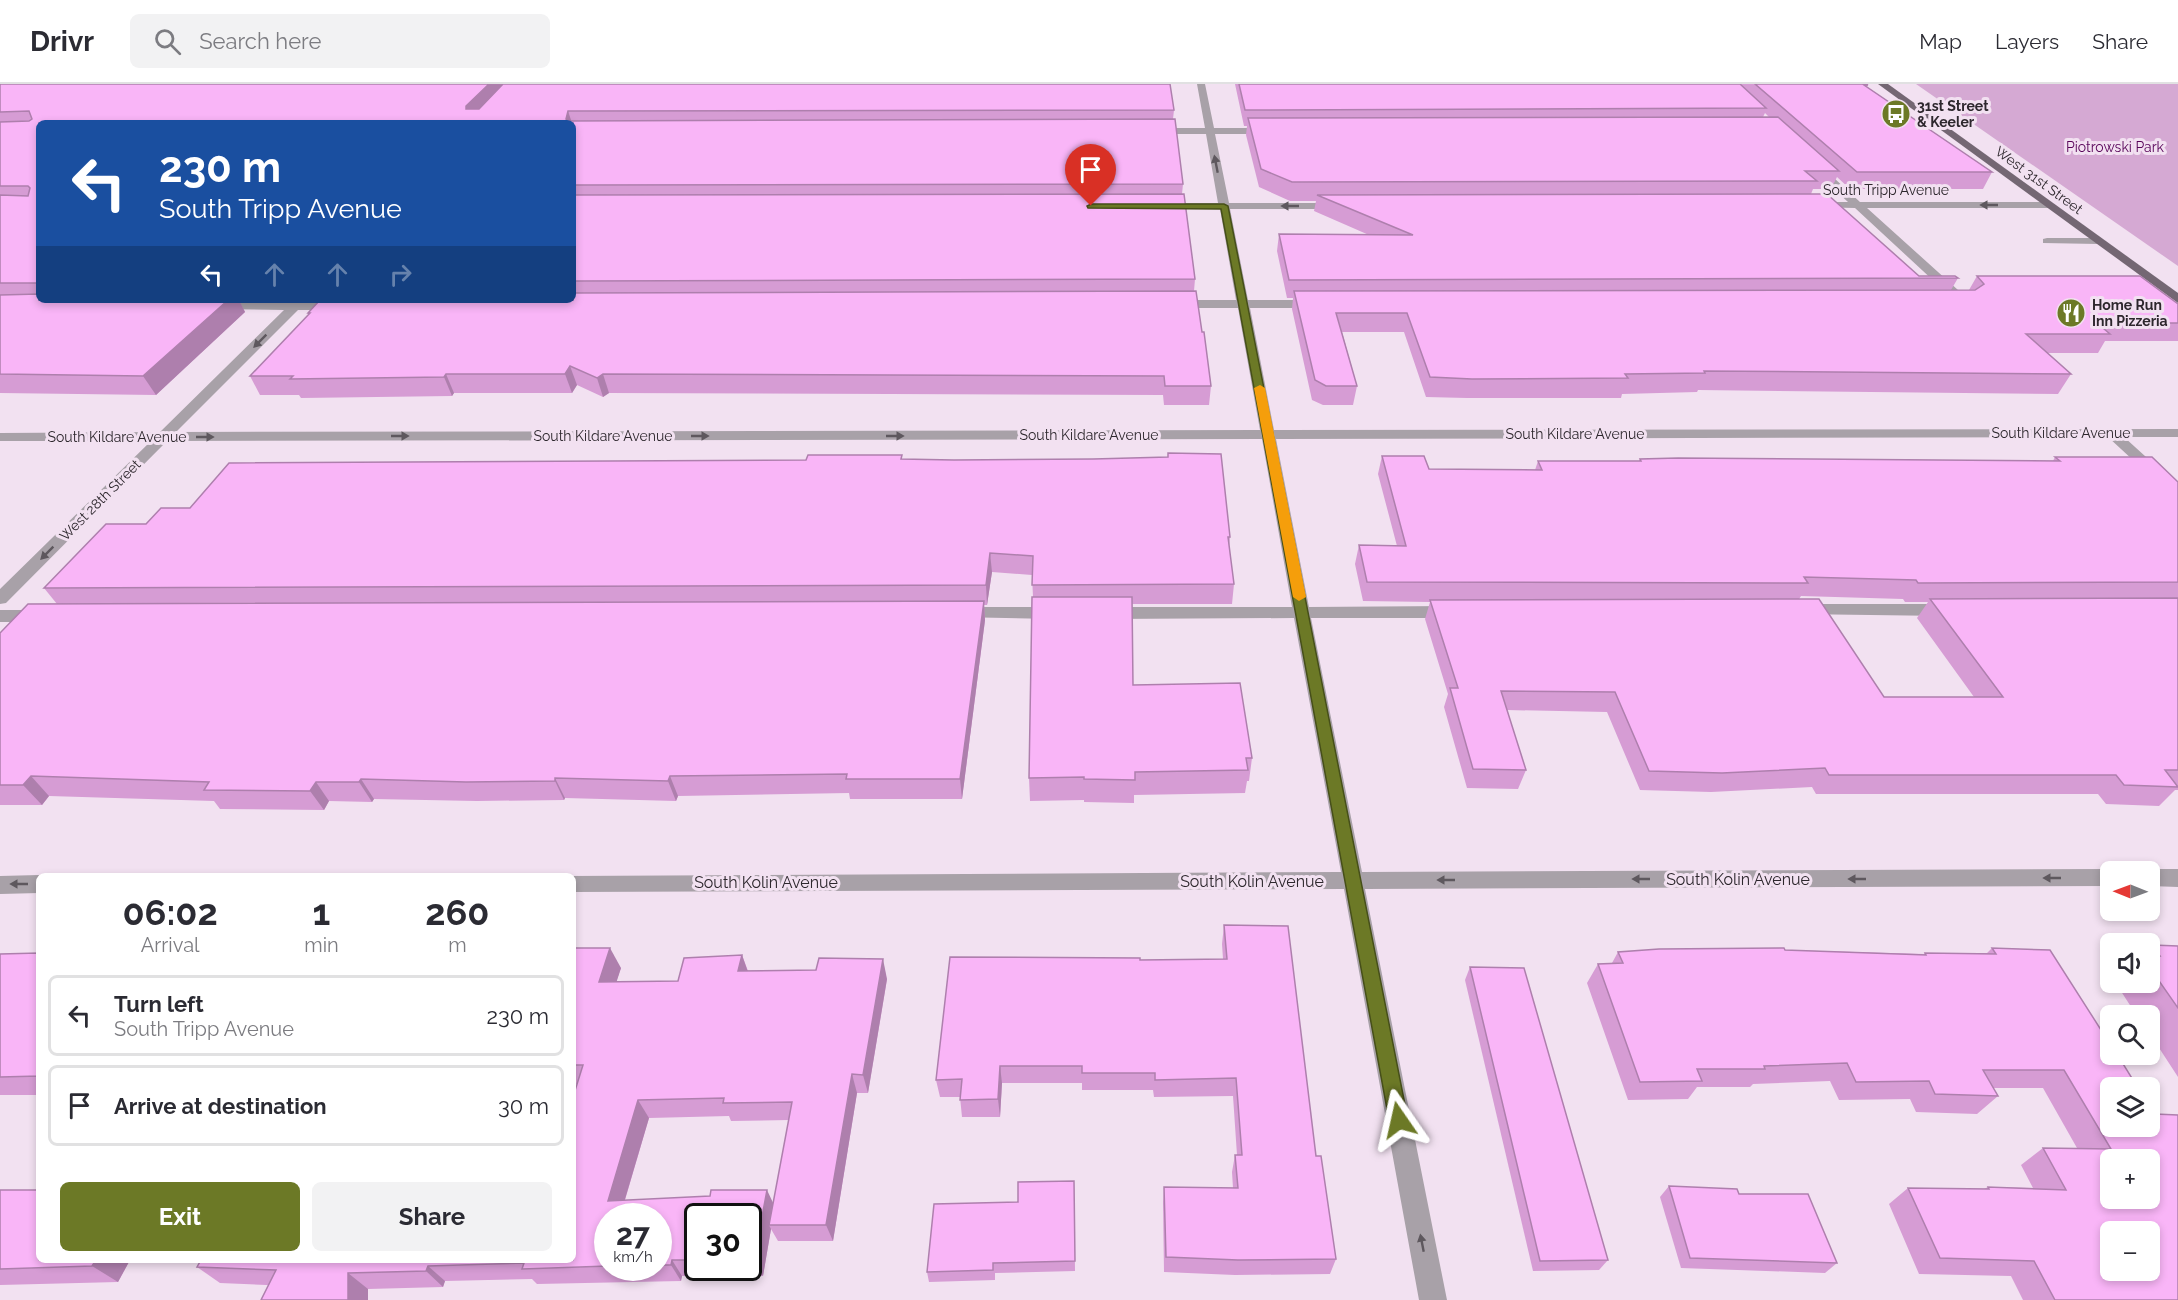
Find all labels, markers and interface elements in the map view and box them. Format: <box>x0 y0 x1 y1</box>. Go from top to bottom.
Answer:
search box <box>130 14 550 68</box>
text: Drivr <box>30 25 94 58</box>
icon: search <box>151 25 184 58</box>
text: Search here <box>199 28 321 54</box>
text: Map <box>1919 29 1962 54</box>
text: Layers <box>1995 29 2059 54</box>
text: Share <box>2092 29 2148 54</box>
bus stop icon: 31st Street & Keeler <box>1880 98 1912 130</box>
place label: 31st Street & Keeler <box>1917 98 1989 130</box>
park label: Piotrowski Park <box>2066 139 2165 155</box>
text: 230 m <box>159 143 281 192</box>
street label: West 31st Street <box>1992 143 2086 217</box>
icon: left <box>60 144 138 222</box>
pin <box>1065 144 1116 206</box>
icon: arrive <box>1074 153 1107 186</box>
one-way arrow <box>1211 154 1220 173</box>
street label: South Tripp Avenue <box>1823 182 1949 198</box>
text: South Tripp Avenue <box>159 193 402 224</box>
one-way arrow <box>1980 200 1999 210</box>
one-way arrow <box>1281 201 1300 211</box>
icon: left <box>195 258 228 291</box>
icon: ahead <box>258 258 291 291</box>
icon: ahead <box>321 258 354 291</box>
icon: right <box>384 258 417 291</box>
restaurant icon: Home Run Inn Pizzeria <box>2055 297 2087 329</box>
place label: Home Run Inn Pizzeria <box>2092 297 2168 329</box>
one-way arrow <box>253 334 267 348</box>
street label: South Kildare Avenue <box>1992 425 2130 441</box>
street label: South Kildare Avenue <box>1506 426 1644 442</box>
street label: South Kildare Avenue <box>1020 427 1158 443</box>
street label: South Kildare Avenue <box>534 428 672 444</box>
street label: South Kildare Avenue <box>48 429 186 445</box>
one-way arrow <box>691 431 710 441</box>
one-way arrow <box>886 431 905 441</box>
one-way arrow <box>196 432 215 442</box>
one-way arrow <box>391 432 410 441</box>
street label: West 28th Street <box>56 456 144 544</box>
one-way arrow <box>40 545 54 559</box>
north arrow <box>2100 861 2160 921</box>
map controls <box>2100 861 2160 1281</box>
street label: South Kolin Avenue <box>1666 870 1810 889</box>
street label: South Kolin Avenue <box>1180 872 1324 891</box>
street label: South Kolin Avenue <box>694 873 838 892</box>
one-way arrow <box>2043 873 2062 883</box>
one-way arrow <box>1632 874 1651 884</box>
one-way arrow <box>1848 874 1867 884</box>
one-way arrow <box>1437 875 1456 885</box>
one-way arrow <box>10 880 29 889</box>
text: 06:02 <box>123 891 218 933</box>
text: 1 <box>313 891 330 933</box>
text: 260 <box>425 891 489 933</box>
text: Arrival <box>141 933 199 957</box>
text: min <box>304 933 339 957</box>
text: m <box>448 933 467 957</box>
button: sound <box>2100 933 2160 993</box>
text: Turn left <box>114 991 204 1017</box>
icon: left <box>63 999 96 1032</box>
text: 230 m <box>486 1003 549 1029</box>
button: search <box>2100 1005 2160 1065</box>
text: South Tripp Avenue <box>114 1017 294 1041</box>
button: layers <box>2100 1077 2160 1137</box>
position arrow <box>1367 1088 1431 1152</box>
icon: arrive <box>63 1089 96 1122</box>
text: Arrive at destination <box>114 1093 327 1119</box>
text: 30 m <box>498 1093 549 1119</box>
button: + <box>2100 1149 2160 1209</box>
button: Exit <box>60 1182 300 1251</box>
button: Share <box>312 1182 552 1251</box>
speed limit sign: 30 <box>684 1203 762 1281</box>
text: 27 <box>616 1217 650 1252</box>
button: − <box>2100 1221 2160 1281</box>
one-way arrow <box>1417 1233 1426 1252</box>
text: km/h <box>613 1248 653 1266</box>

